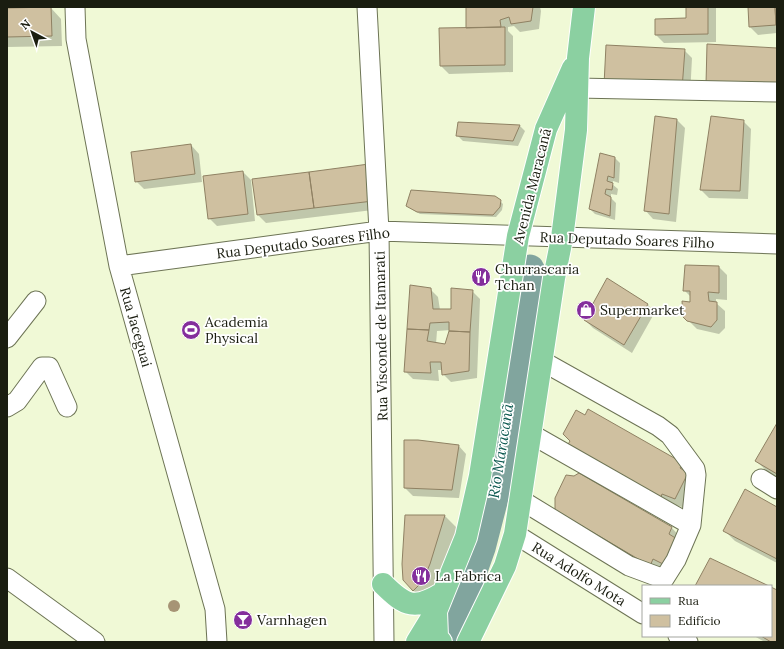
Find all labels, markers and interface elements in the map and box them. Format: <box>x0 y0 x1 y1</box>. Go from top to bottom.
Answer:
north arrow <box>12 12 52 52</box>
text: N <box>18 16 34 33</box>
street label: Avenida Maracanã <box>509 126 555 247</box>
street label: Rua Deputado Soares Filho <box>215 223 391 263</box>
street label: Rua Deputado Soares Filho <box>539 228 715 252</box>
street label: Rua Visconde de Itamarati <box>371 251 391 421</box>
place label: Churrascaria Tchan <box>495 260 579 294</box>
restaurant icon: Churrascaria Tchan <box>470 266 492 288</box>
street label: Rua Jaceguai <box>116 285 156 369</box>
shop icon: Supermarket <box>575 299 597 321</box>
place label: Supermarket <box>600 301 685 319</box>
place label: Academia Physical <box>204 313 268 347</box>
sports icon: Academia Physical <box>180 319 202 341</box>
water label: Rio Maracanã <box>484 402 517 500</box>
street label: Rua Adolfo Mota <box>529 538 629 610</box>
restaurant icon: La Fabrica <box>410 565 432 587</box>
place label: La Fabrica <box>435 567 501 585</box>
legend <box>642 585 772 637</box>
text: Rua <box>678 593 699 608</box>
bar icon: Varnhagen <box>232 609 254 631</box>
place label: Varnhagen <box>256 611 327 629</box>
text: Edifício <box>678 613 721 628</box>

